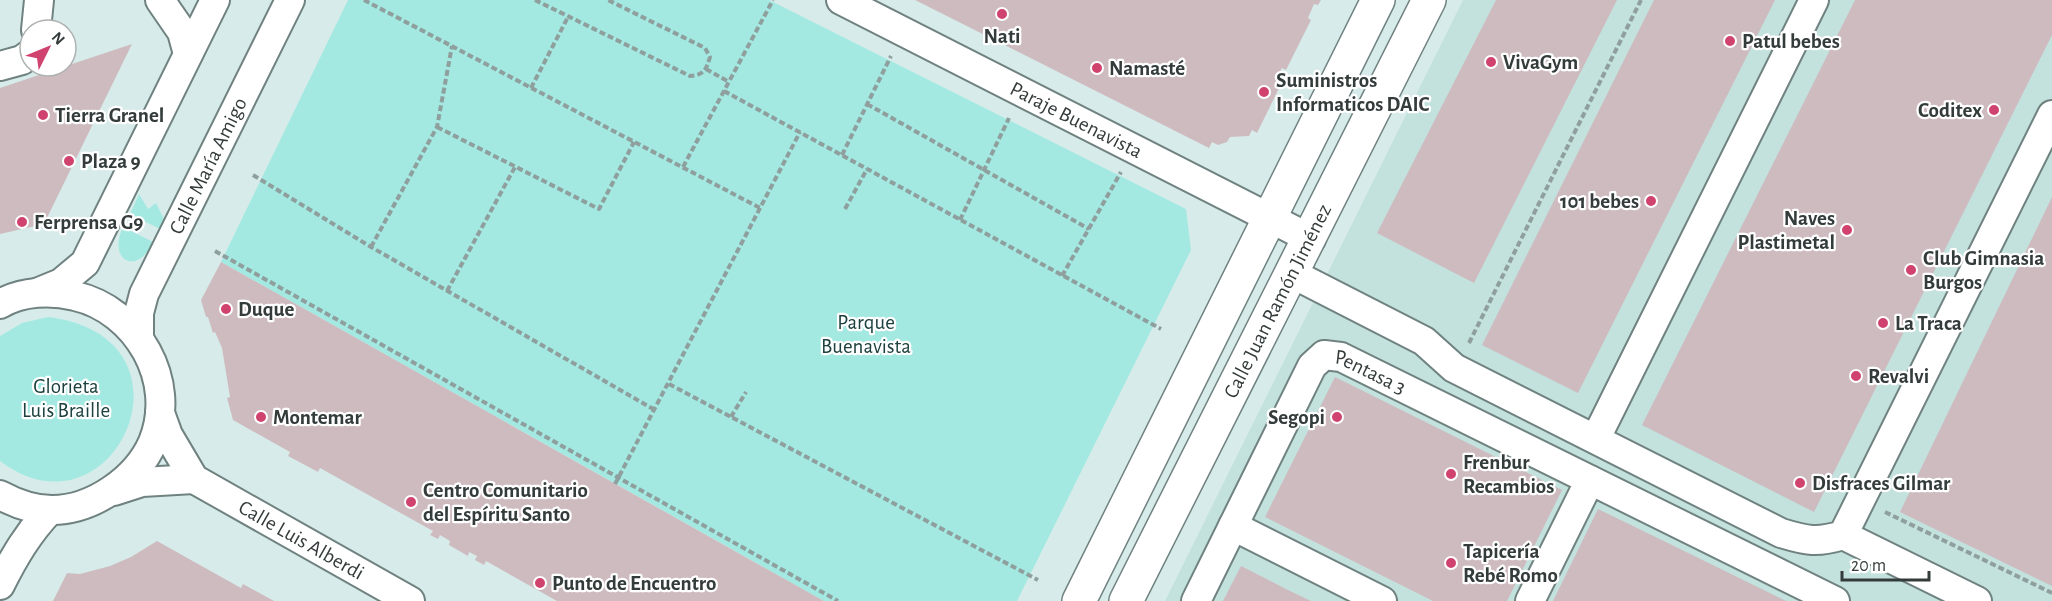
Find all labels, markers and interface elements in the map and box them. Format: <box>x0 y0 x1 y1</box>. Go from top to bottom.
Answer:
marker: Nati <box>995 7 1009 21</box>
north arrow <box>18 18 78 78</box>
place label: Nati <box>984 26 1020 47</box>
text: N <box>49 29 68 48</box>
place label: Patul bebes <box>1742 31 1840 52</box>
marker: Patul bebes <box>1723 34 1737 48</box>
place label: VivaGym <box>1503 52 1578 73</box>
marker: VivaGym <box>1484 55 1498 69</box>
place label: Namasté <box>1109 58 1185 79</box>
marker: Namasté <box>1090 61 1104 75</box>
place label: Suministros Informaticos DAIC <box>1276 70 1430 115</box>
street label: Paraje Buenavista <box>1007 77 1146 162</box>
marker: Suministros Informaticos DAIC <box>1257 85 1271 99</box>
street label: Calle María Amigo <box>165 94 250 237</box>
place label: Coditex <box>1918 100 1982 121</box>
marker: Coditex <box>1987 103 2001 117</box>
place label: Tierra Granel <box>55 105 164 126</box>
marker: Tierra Granel <box>36 108 50 122</box>
place label: Plaza 9 <box>81 151 141 172</box>
marker: Plaza 9 <box>62 154 76 168</box>
place label: 101 bebes <box>1560 191 1639 212</box>
marker: 101 bebes <box>1644 194 1658 208</box>
street label: Calle Juan Ramón Jiménez <box>1220 201 1335 401</box>
place label: Naves Plastimetal <box>1738 208 1835 253</box>
place label: Ferprensa G9 <box>34 212 143 233</box>
marker: Ferprensa G9 <box>15 215 29 229</box>
marker: Naves Plastimetal <box>1840 223 1854 237</box>
place label: Club Gimnasia Burgos <box>1923 248 2044 293</box>
marker: Club Gimnasia Burgos <box>1904 263 1918 277</box>
place label: Duque <box>238 299 295 320</box>
marker: Duque <box>219 302 233 316</box>
park label: Parque Buenavista <box>821 312 911 357</box>
place label: La Traca <box>1895 313 1962 334</box>
marker: La Traca <box>1876 316 1890 330</box>
street label: Pentasa 3 <box>1334 346 1409 398</box>
place label: Revalvi <box>1868 366 1929 387</box>
marker: Revalvi <box>1849 369 1863 383</box>
park label: Glorieta Luis Braille <box>22 376 110 421</box>
place label: Montemar <box>273 407 363 428</box>
place label: Segopi <box>1268 407 1325 428</box>
marker: Montemar <box>254 410 268 424</box>
marker: Segopi <box>1330 410 1344 424</box>
place label: Frenbur Recambios <box>1463 452 1554 497</box>
marker: Frenbur Recambios <box>1444 467 1458 481</box>
place label: Disfraces Gilmar <box>1812 473 1951 494</box>
marker: Disfraces Gilmar <box>1793 476 1807 490</box>
place label: Centro Comunitario del Espíritu Santo <box>423 480 588 525</box>
marker: Centro Comunitario del Espíritu Santo <box>404 495 418 509</box>
street label: Calle Luis Alberdi <box>235 496 368 583</box>
place label: Tapicería Rebé Romo <box>1463 541 1558 586</box>
scale bar <box>1842 544 1929 582</box>
marker: Tapicería Rebé Romo <box>1444 556 1458 570</box>
text: 20 m <box>1851 557 1886 575</box>
place label: Punto de Encuentro <box>552 573 716 594</box>
marker: Punto de Encuentro <box>533 576 547 590</box>

